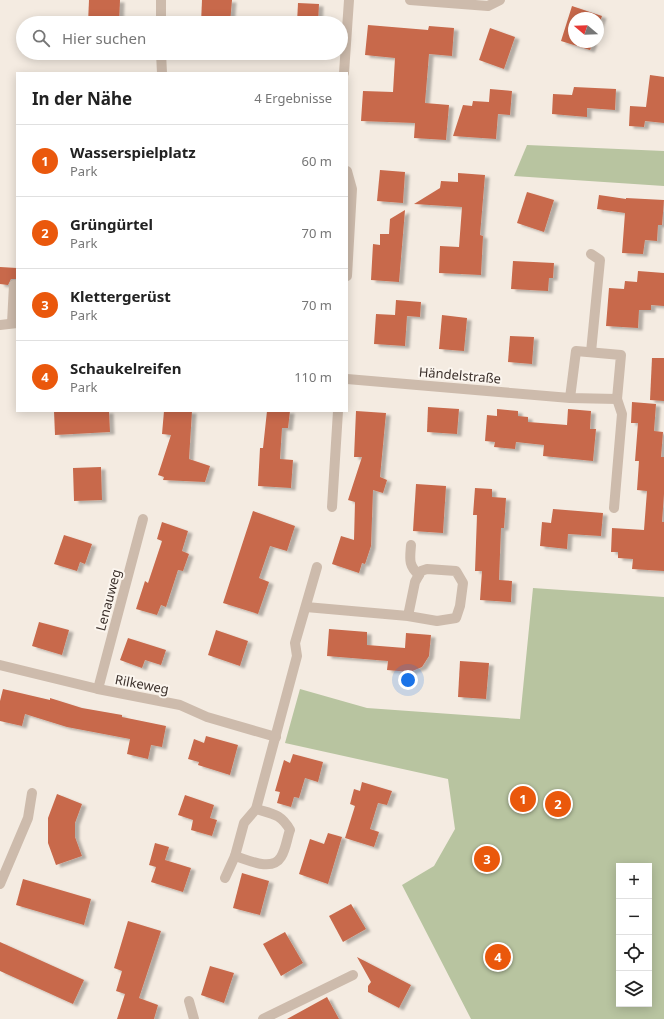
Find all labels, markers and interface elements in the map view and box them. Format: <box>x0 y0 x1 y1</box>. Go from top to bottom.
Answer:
north arrow <box>568 12 604 48</box>
search box <box>16 16 348 60</box>
icon: search <box>30 27 52 49</box>
text: Hier suchen <box>62 28 146 48</box>
text: In der Nähe <box>32 87 132 110</box>
text: 4 Ergebnisse <box>254 89 332 107</box>
text: Wasserspielplatz <box>70 142 196 162</box>
text: 1 <box>41 152 49 170</box>
text: 60 m <box>302 152 332 170</box>
text: Park <box>70 162 97 180</box>
text: Grüngürtel <box>70 214 153 234</box>
text: 2 <box>41 224 49 242</box>
text: 70 m <box>302 224 332 242</box>
text: Park <box>70 234 97 252</box>
text: Klettergerüst <box>70 286 171 306</box>
text: 3 <box>41 296 49 314</box>
text: 70 m <box>302 296 332 314</box>
text: Park <box>70 306 97 324</box>
text: Schaukelreifen <box>70 358 182 378</box>
street label: Händelstraße <box>418 362 502 388</box>
text: 4 <box>41 368 49 386</box>
text: 110 m <box>294 368 332 386</box>
text: Park <box>70 378 97 396</box>
street label: Lenauweg <box>91 567 125 633</box>
street label: Rilkeweg <box>114 670 170 698</box>
your location <box>398 670 418 690</box>
pin: 1 <box>510 784 536 814</box>
pin: 2 <box>545 789 571 819</box>
pin: 3 <box>474 844 500 874</box>
map controls <box>616 863 652 1007</box>
button: + <box>616 863 652 899</box>
button: − <box>616 899 652 935</box>
button: locate <box>616 935 652 971</box>
pin: 4 <box>485 942 511 972</box>
button: layers <box>616 971 652 1007</box>

